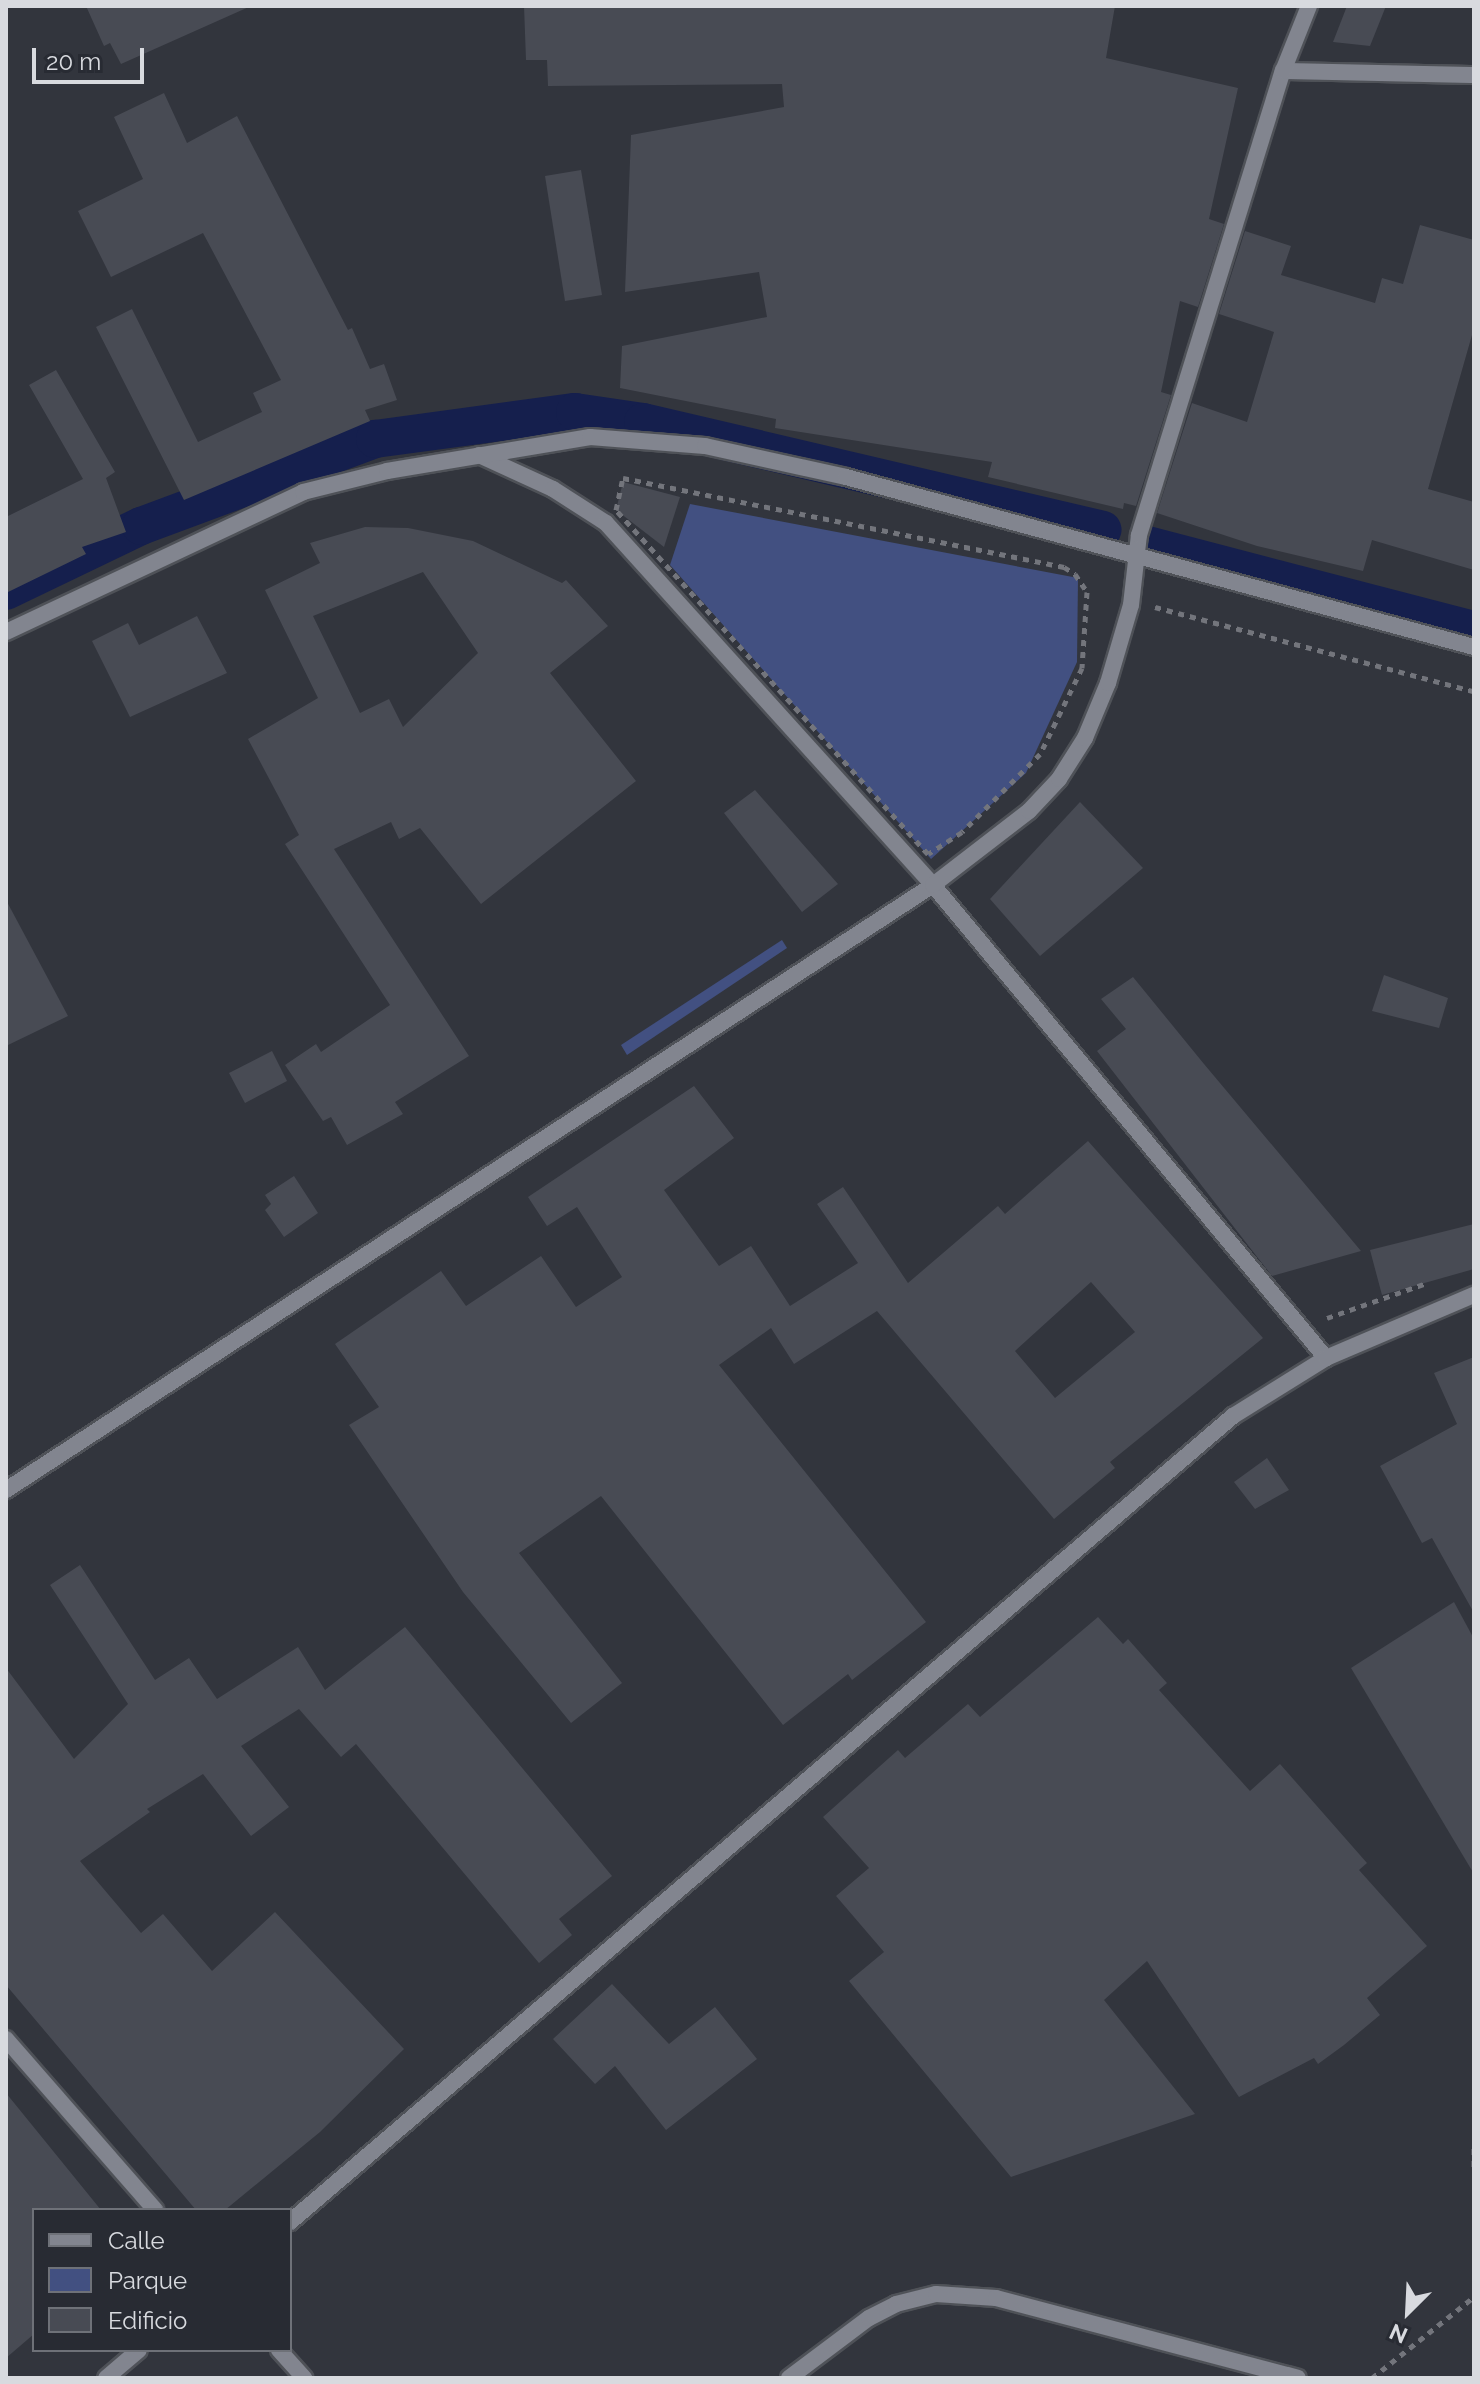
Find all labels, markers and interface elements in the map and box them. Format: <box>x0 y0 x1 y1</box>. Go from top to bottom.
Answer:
scale bar <box>36 32 148 82</box>
text: 20 m <box>46 47 101 76</box>
legend <box>32 2208 292 2352</box>
text: Calle <box>108 2226 165 2255</box>
text: Parque <box>108 2266 187 2295</box>
north arrow <box>1368 2272 1448 2352</box>
text: Edificio <box>108 2306 187 2335</box>
text: N <box>1385 2319 1411 2349</box>

